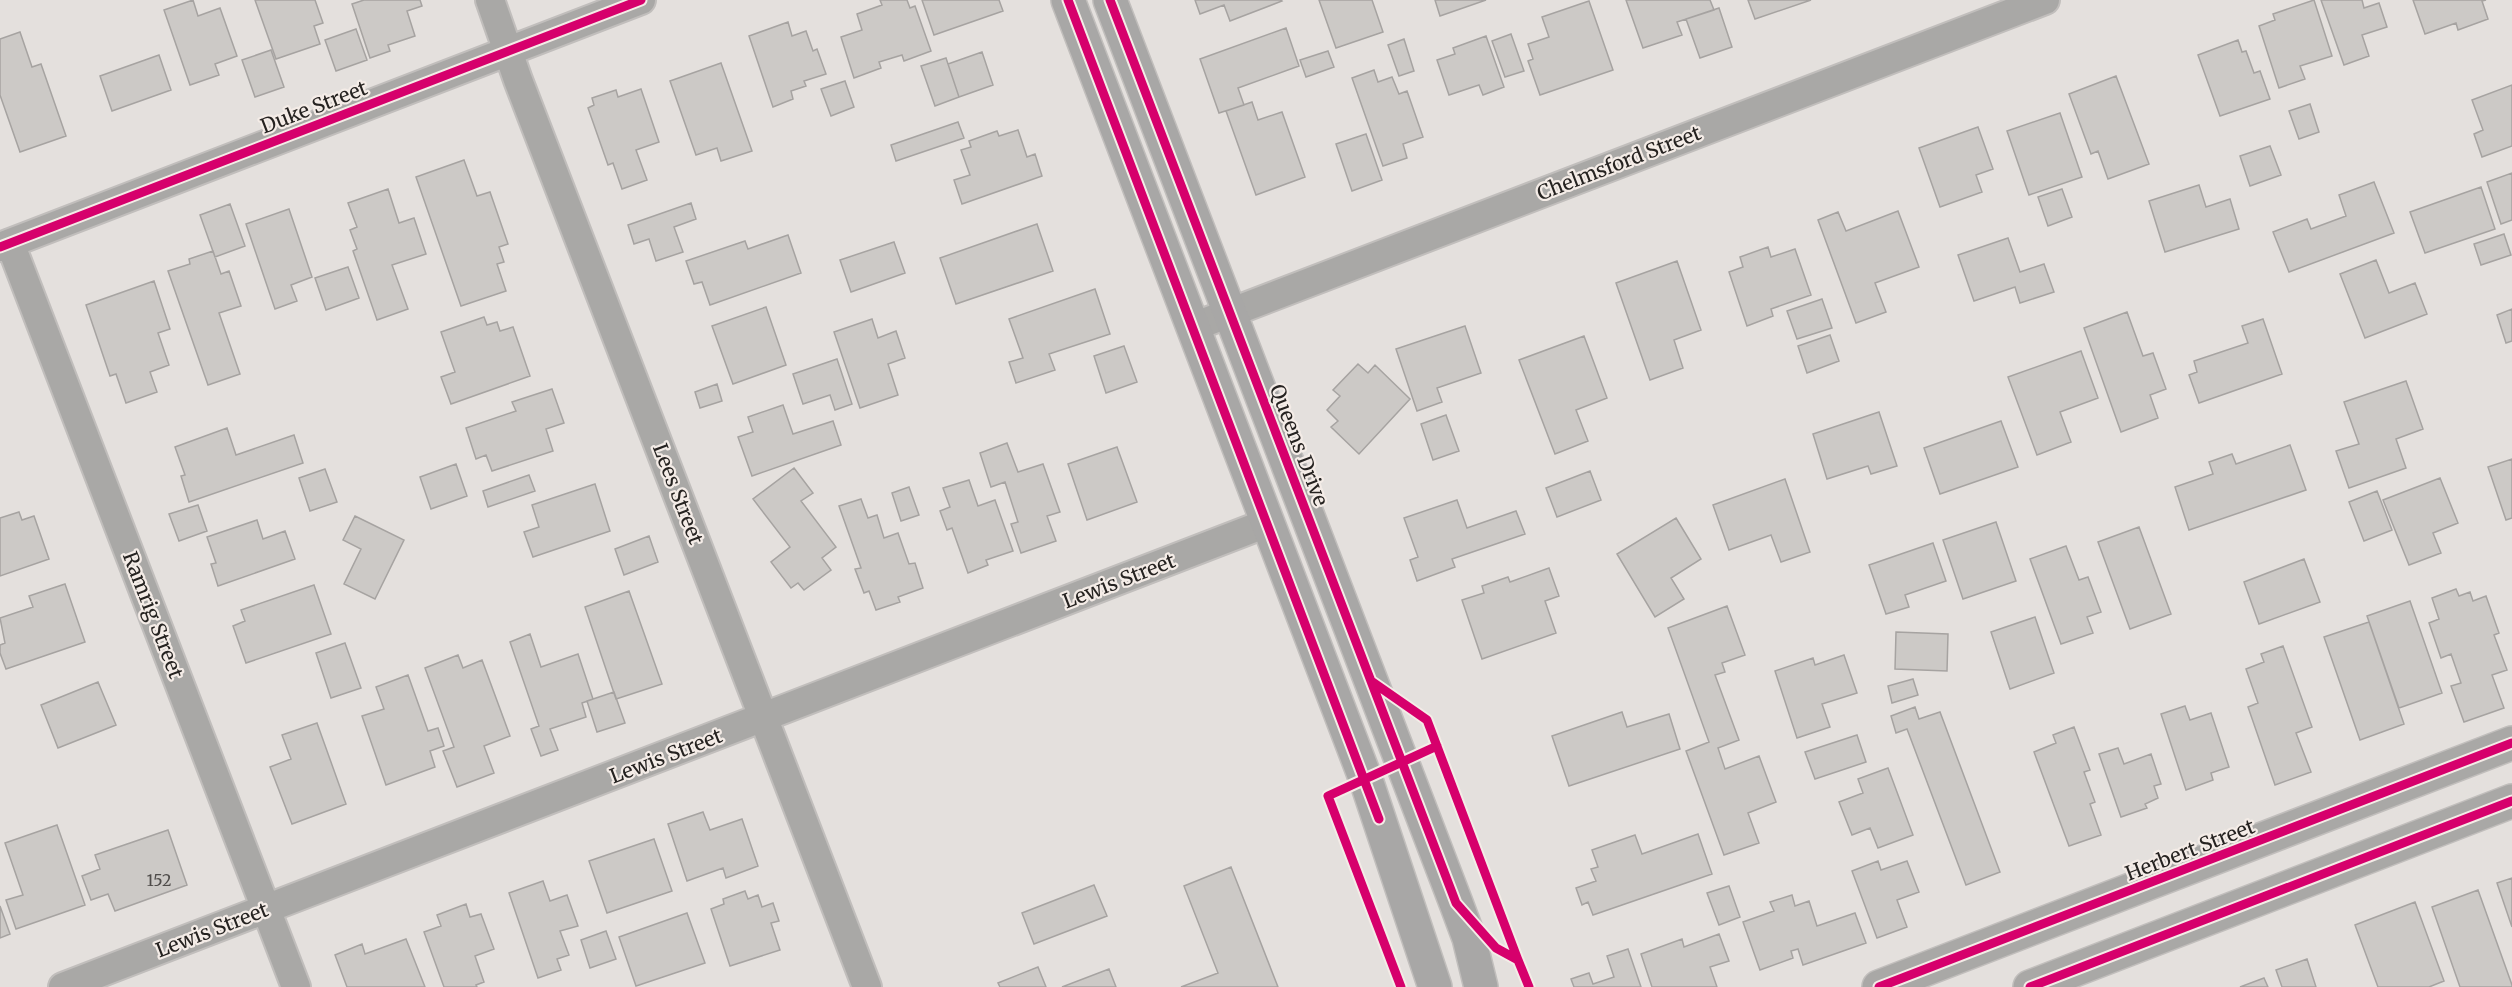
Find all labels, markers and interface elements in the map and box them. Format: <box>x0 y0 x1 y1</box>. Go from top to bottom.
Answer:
street label: Duke Street <box>257 75 371 138</box>
street label: Chelmsford Street <box>1533 120 1705 205</box>
street label: Queens Drive <box>1265 380 1334 509</box>
street label: Lees Street <box>648 440 709 548</box>
street label: Ramrig Street <box>118 548 189 682</box>
street label: Lewis Street <box>1059 548 1179 613</box>
street label: Lewis Street <box>606 723 726 788</box>
street label: Herbert Street <box>2122 813 2258 886</box>
house number: 152 <box>147 870 171 890</box>
street label: Lewis Street <box>152 897 272 962</box>

